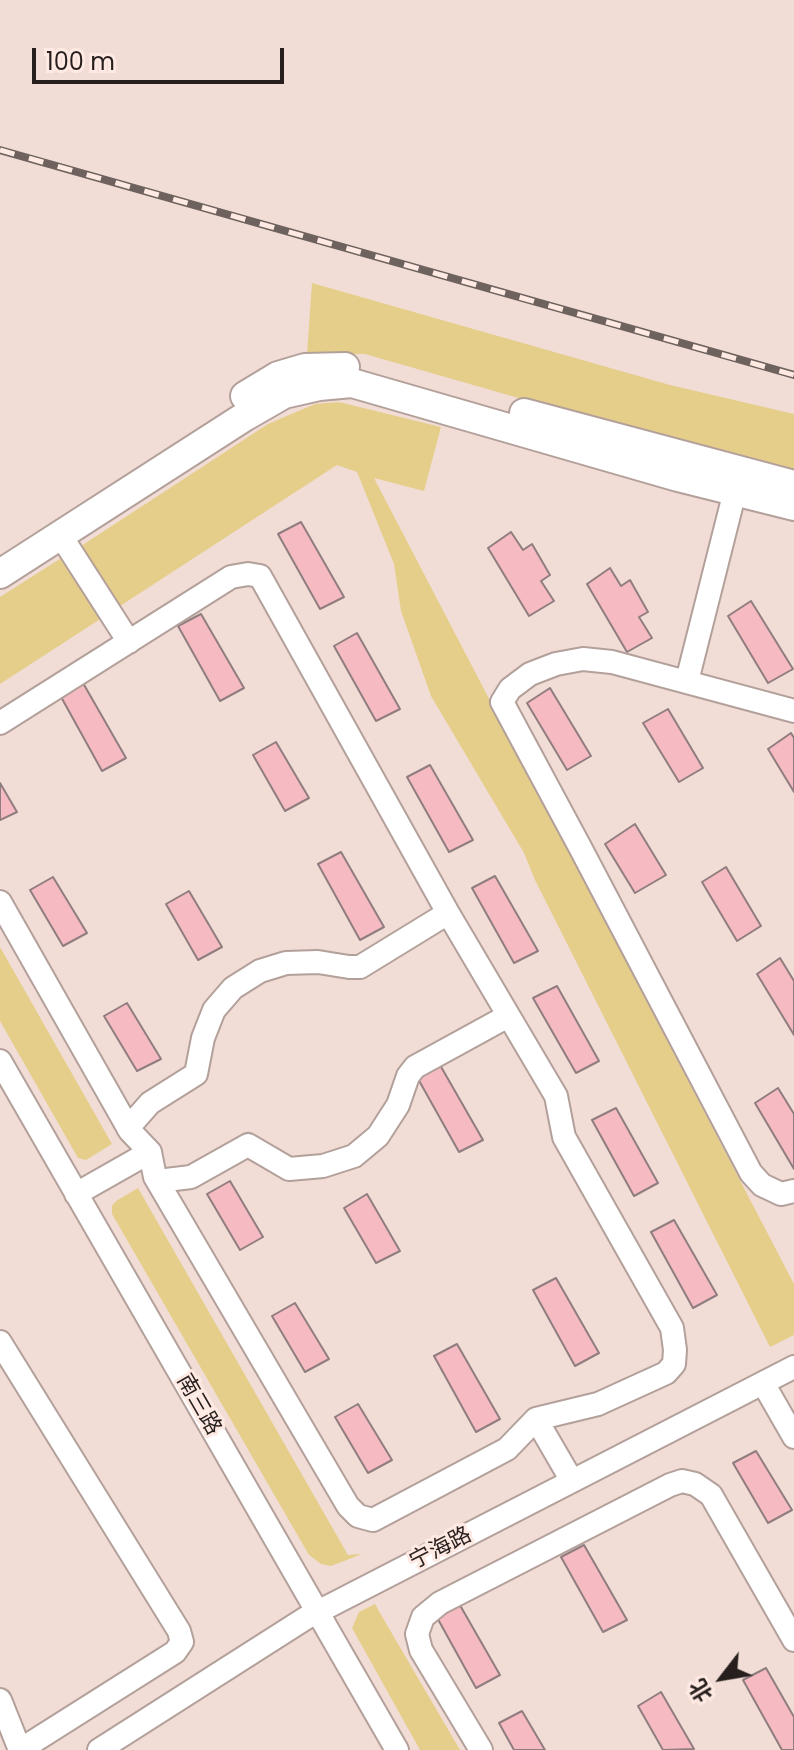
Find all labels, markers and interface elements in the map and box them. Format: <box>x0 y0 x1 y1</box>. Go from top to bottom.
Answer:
scale bar <box>36 32 288 82</box>
text: 100 m <box>46 45 115 78</box>
street label: 南三路 <box>170 1370 226 1440</box>
street label: 宁海路 <box>406 1522 476 1576</box>
north arrow <box>682 1638 762 1718</box>
text: 北 <box>682 1673 720 1708</box>

